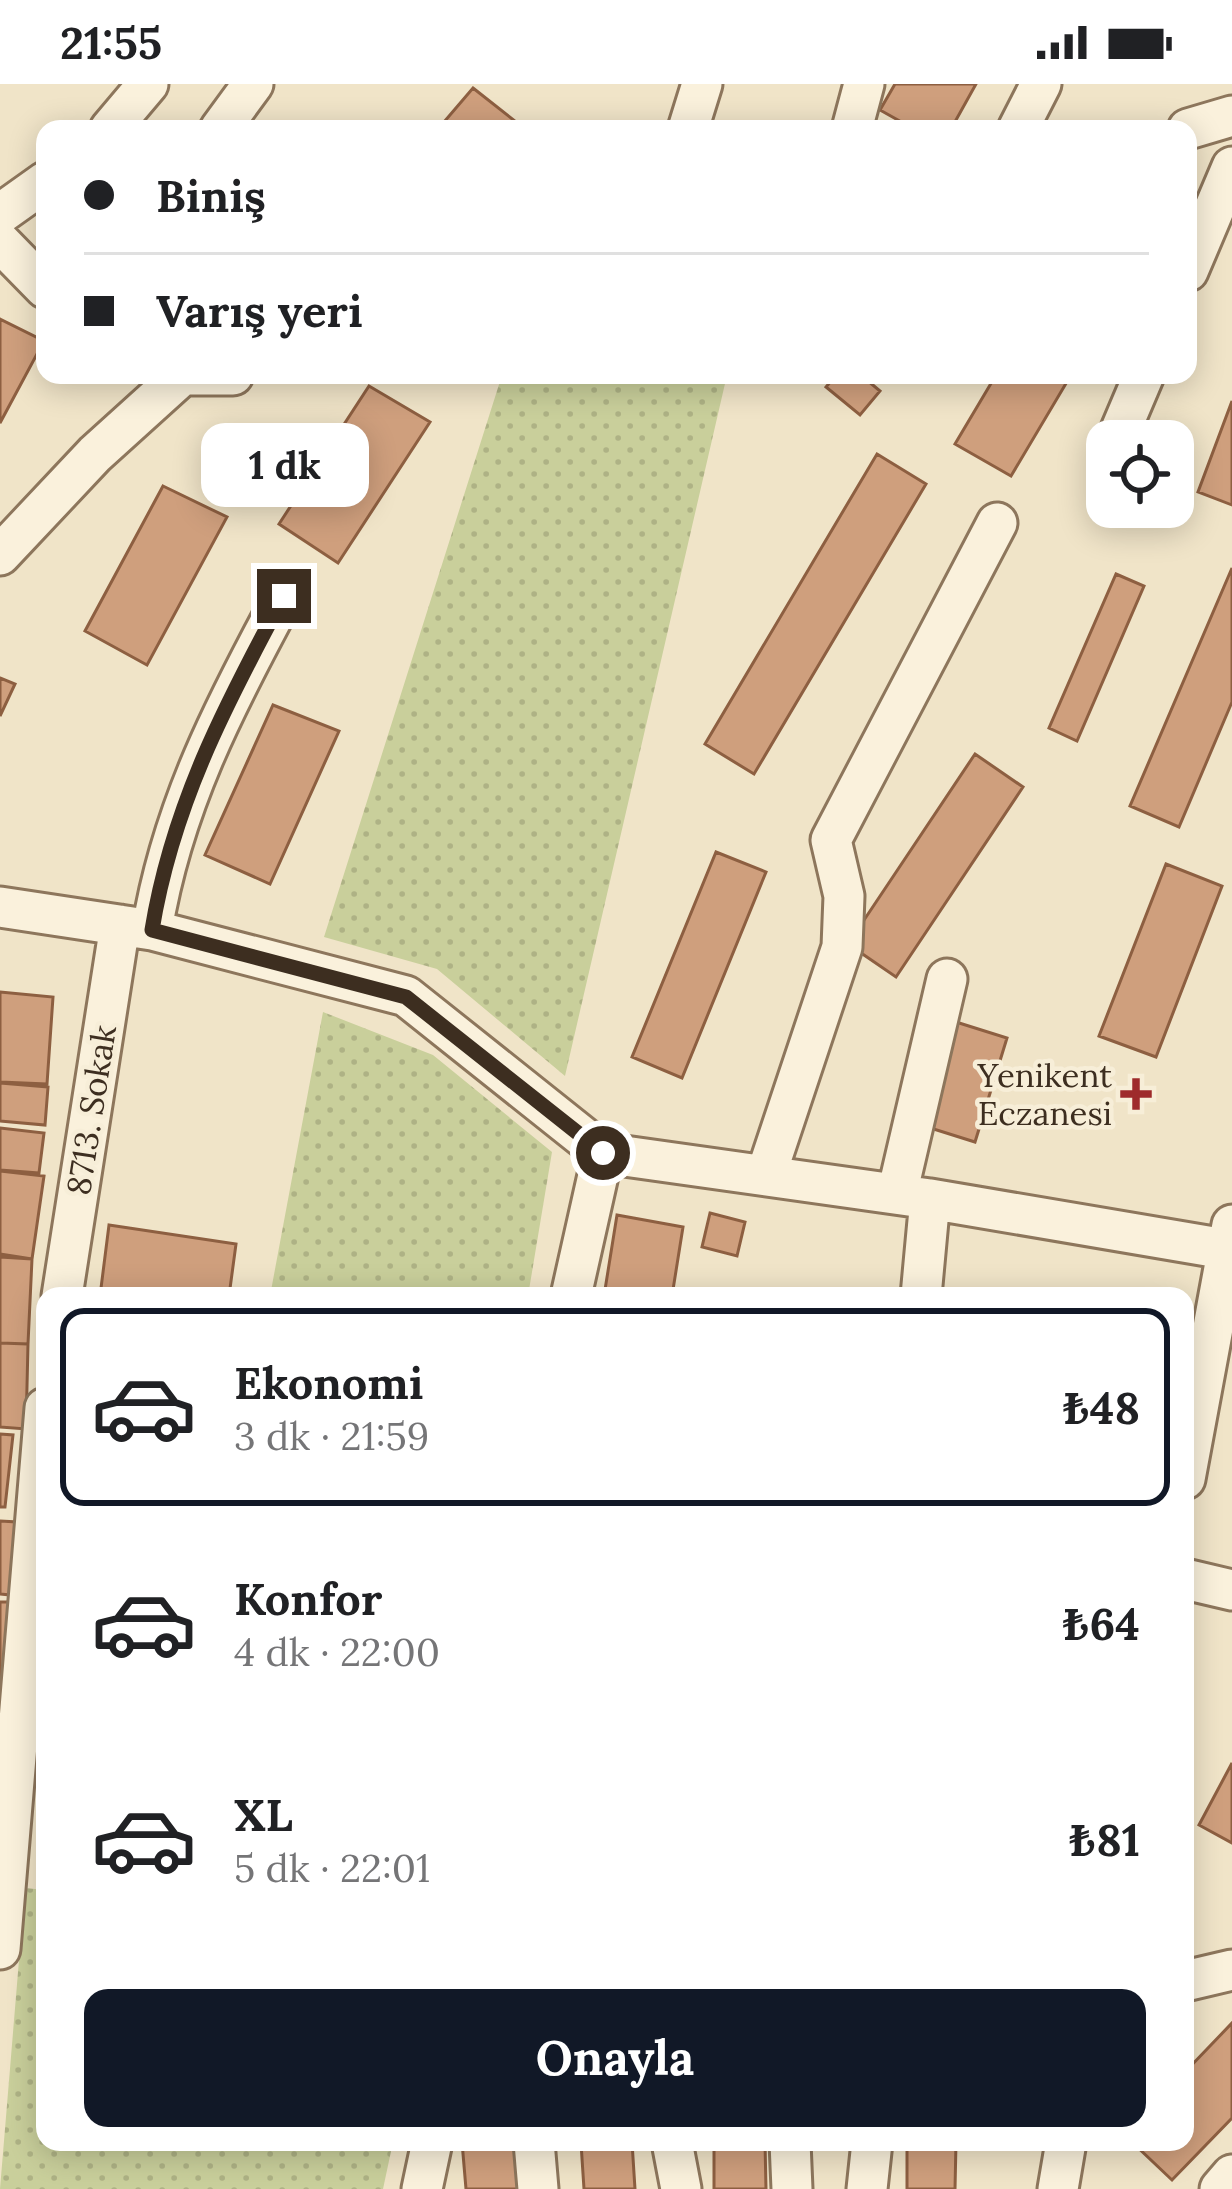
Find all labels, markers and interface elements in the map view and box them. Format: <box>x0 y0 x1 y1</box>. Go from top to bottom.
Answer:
text: 21:55 <box>60 14 162 71</box>
text: Biniş <box>156 167 266 224</box>
text: Varış yeri <box>156 282 363 339</box>
map controls <box>1086 420 1194 528</box>
button: locate <box>1086 420 1194 528</box>
callout: 1 dk <box>200 422 368 506</box>
text: 1 dk <box>249 440 321 490</box>
route end <box>257 569 311 623</box>
street label: 8713. Sokak <box>57 1022 125 1198</box>
place label: Yenikent Eczanesi <box>977 1054 1112 1134</box>
marker: Yenikent Eczanesi <box>1123 1081 1149 1107</box>
route start <box>576 1126 630 1180</box>
icon: car <box>90 1353 198 1461</box>
text: Ekonomi <box>234 1354 423 1411</box>
text: ₺48 <box>1063 1379 1140 1436</box>
text: 3 dk · 21:59 <box>234 1411 429 1461</box>
icon: car <box>90 1569 198 1677</box>
text: Konfor <box>234 1570 382 1627</box>
text: ₺64 <box>1063 1595 1140 1652</box>
text: 4 dk · 22:00 <box>234 1627 440 1677</box>
icon: car <box>90 1785 198 1893</box>
text: XL <box>234 1786 293 1843</box>
text: ₺81 <box>1069 1811 1140 1868</box>
text: 5 dk · 22:01 <box>234 1843 430 1893</box>
button: Onayla <box>84 1989 1146 2127</box>

